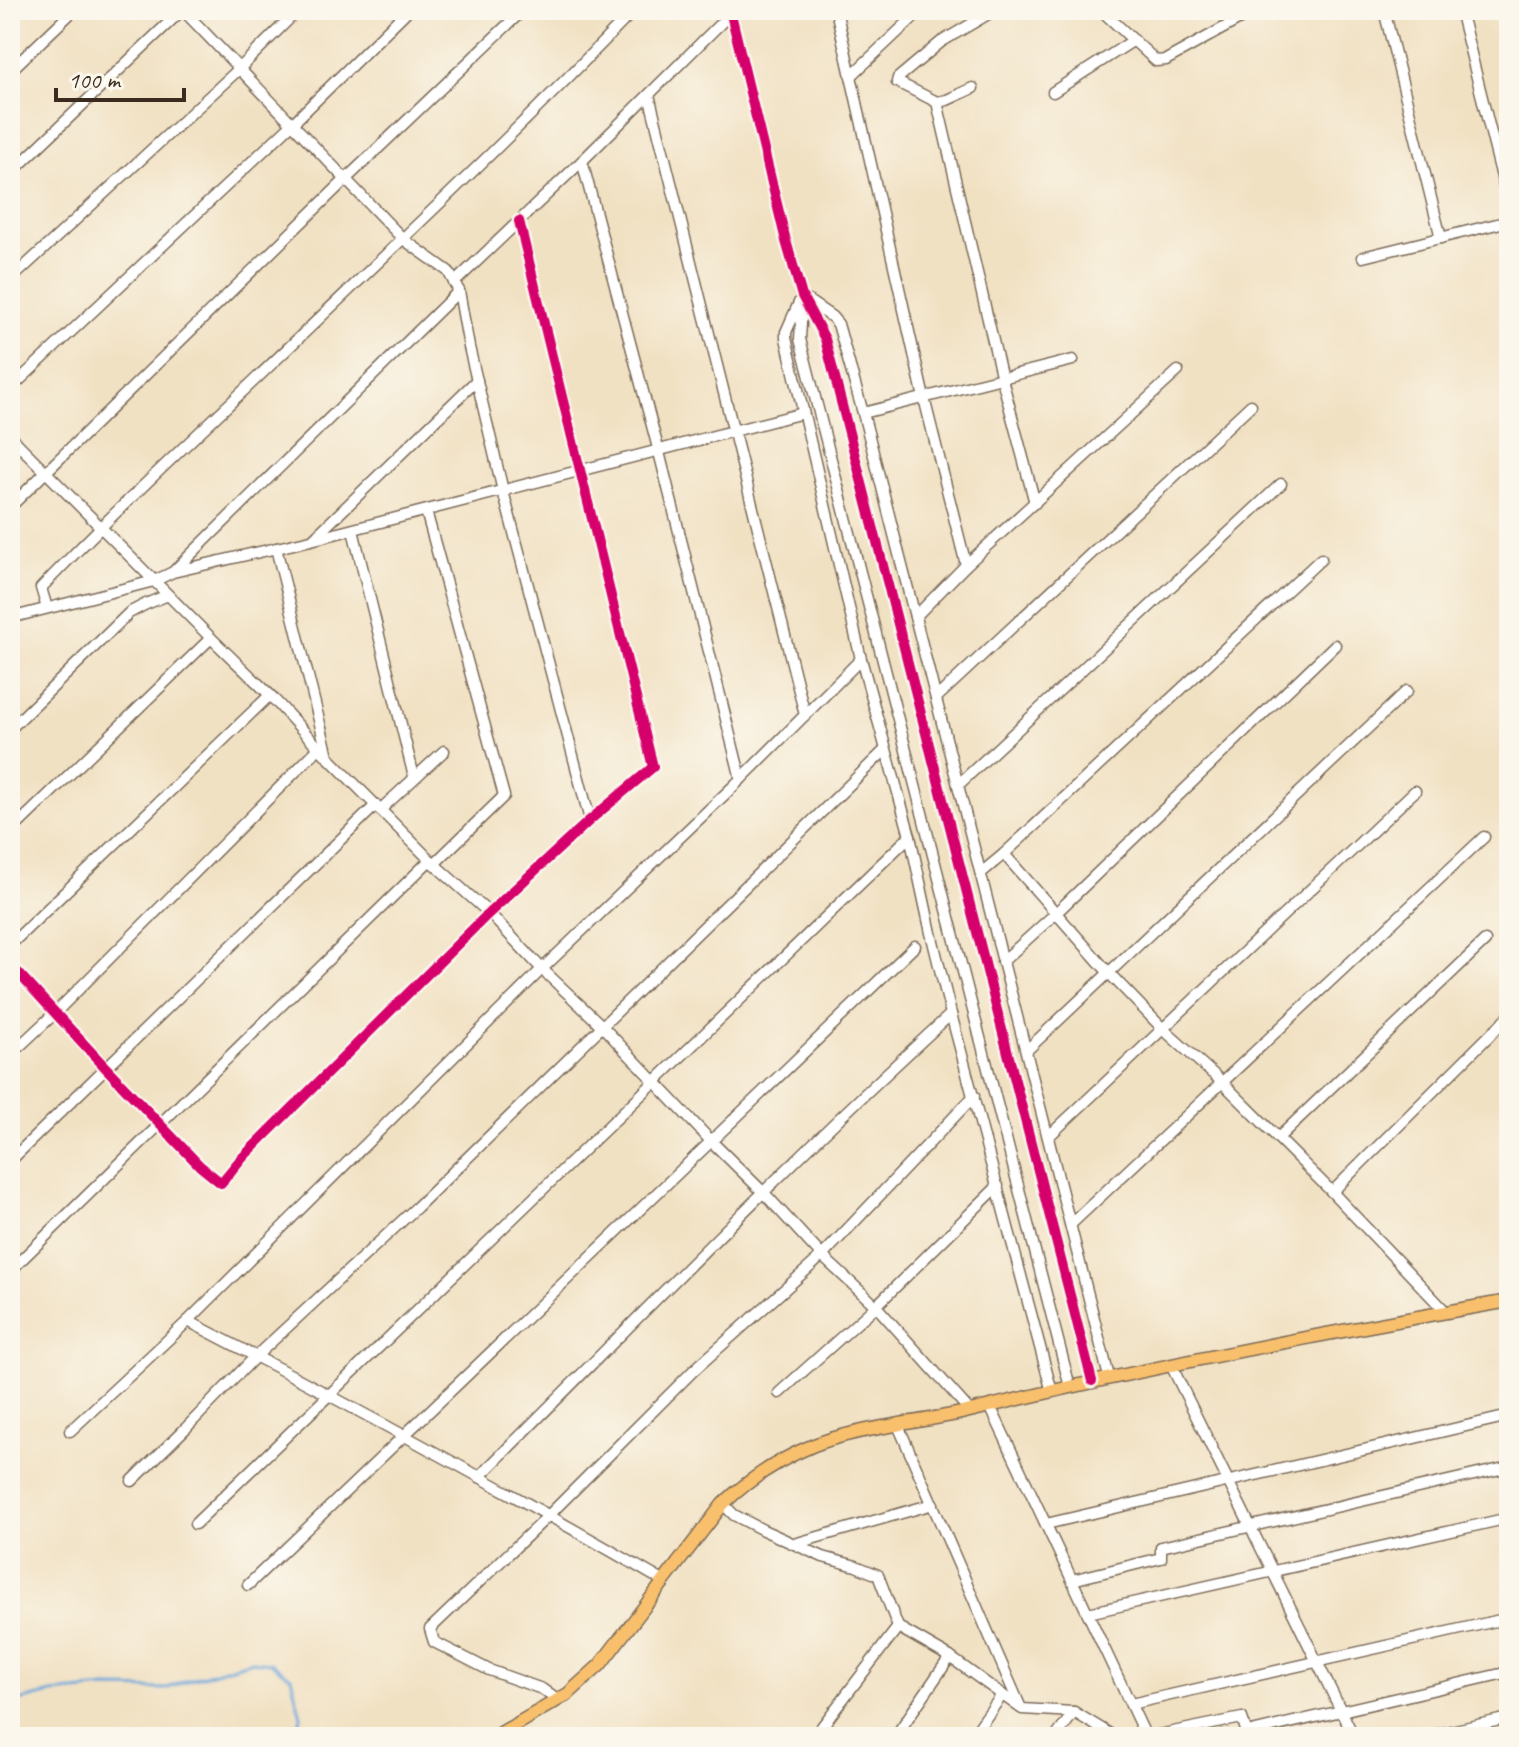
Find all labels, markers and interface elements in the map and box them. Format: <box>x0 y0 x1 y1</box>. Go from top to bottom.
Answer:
scale bar <box>56 52 184 102</box>
text: 100 m <box>68 65 122 95</box>

